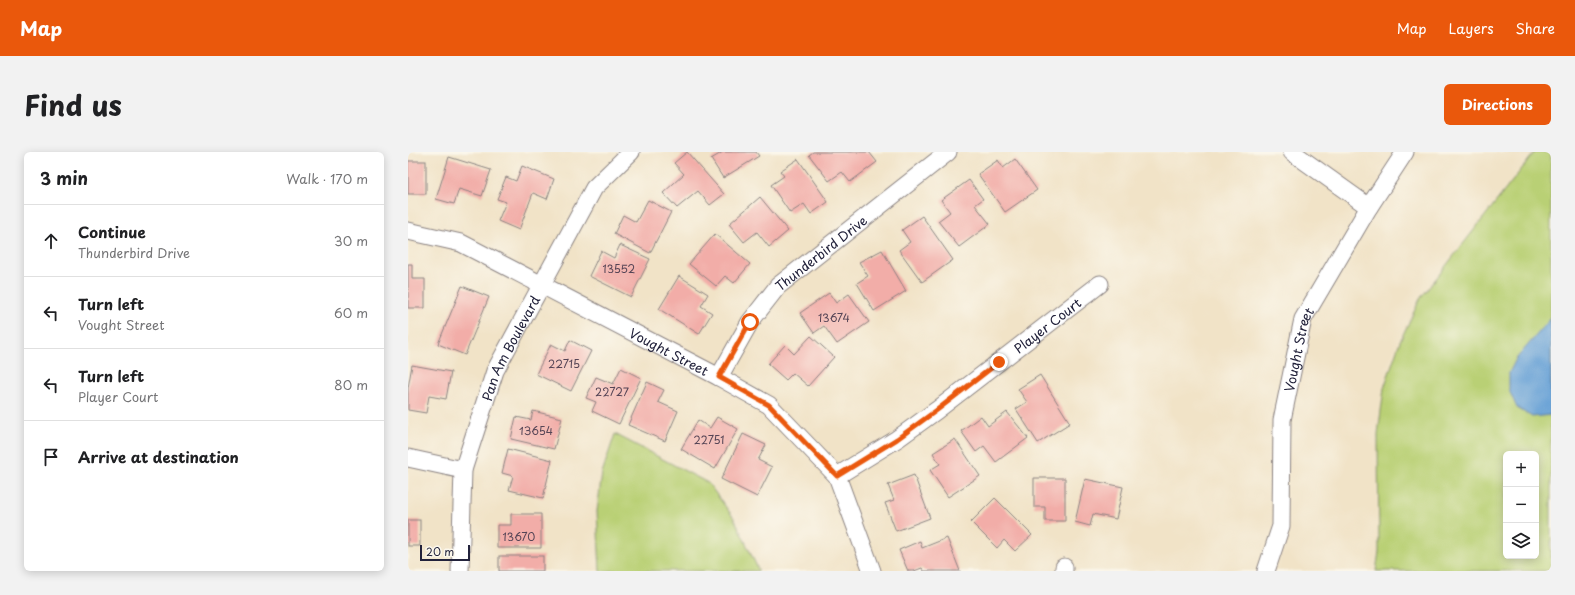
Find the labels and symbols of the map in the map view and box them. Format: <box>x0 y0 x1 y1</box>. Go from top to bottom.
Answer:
street label: Thunderbird Drive <box>771 210 871 295</box>
house number: 13552 <box>603 260 636 277</box>
street label: Pan Am Boulevard <box>476 292 544 403</box>
street label: Player Court <box>1009 293 1085 357</box>
street label: Vought Street <box>1279 303 1318 393</box>
house number: 13674 <box>818 309 850 326</box>
route start <box>741 313 759 331</box>
street label: Vought Street <box>626 323 712 380</box>
route end <box>990 353 1008 371</box>
house number: 22715 <box>548 355 580 372</box>
house number: 22727 <box>595 383 629 400</box>
house number: 13654 <box>519 422 553 439</box>
house number: 22751 <box>694 431 724 448</box>
house number: 13670 <box>503 528 535 545</box>
scale bar <box>420 543 470 562</box>

